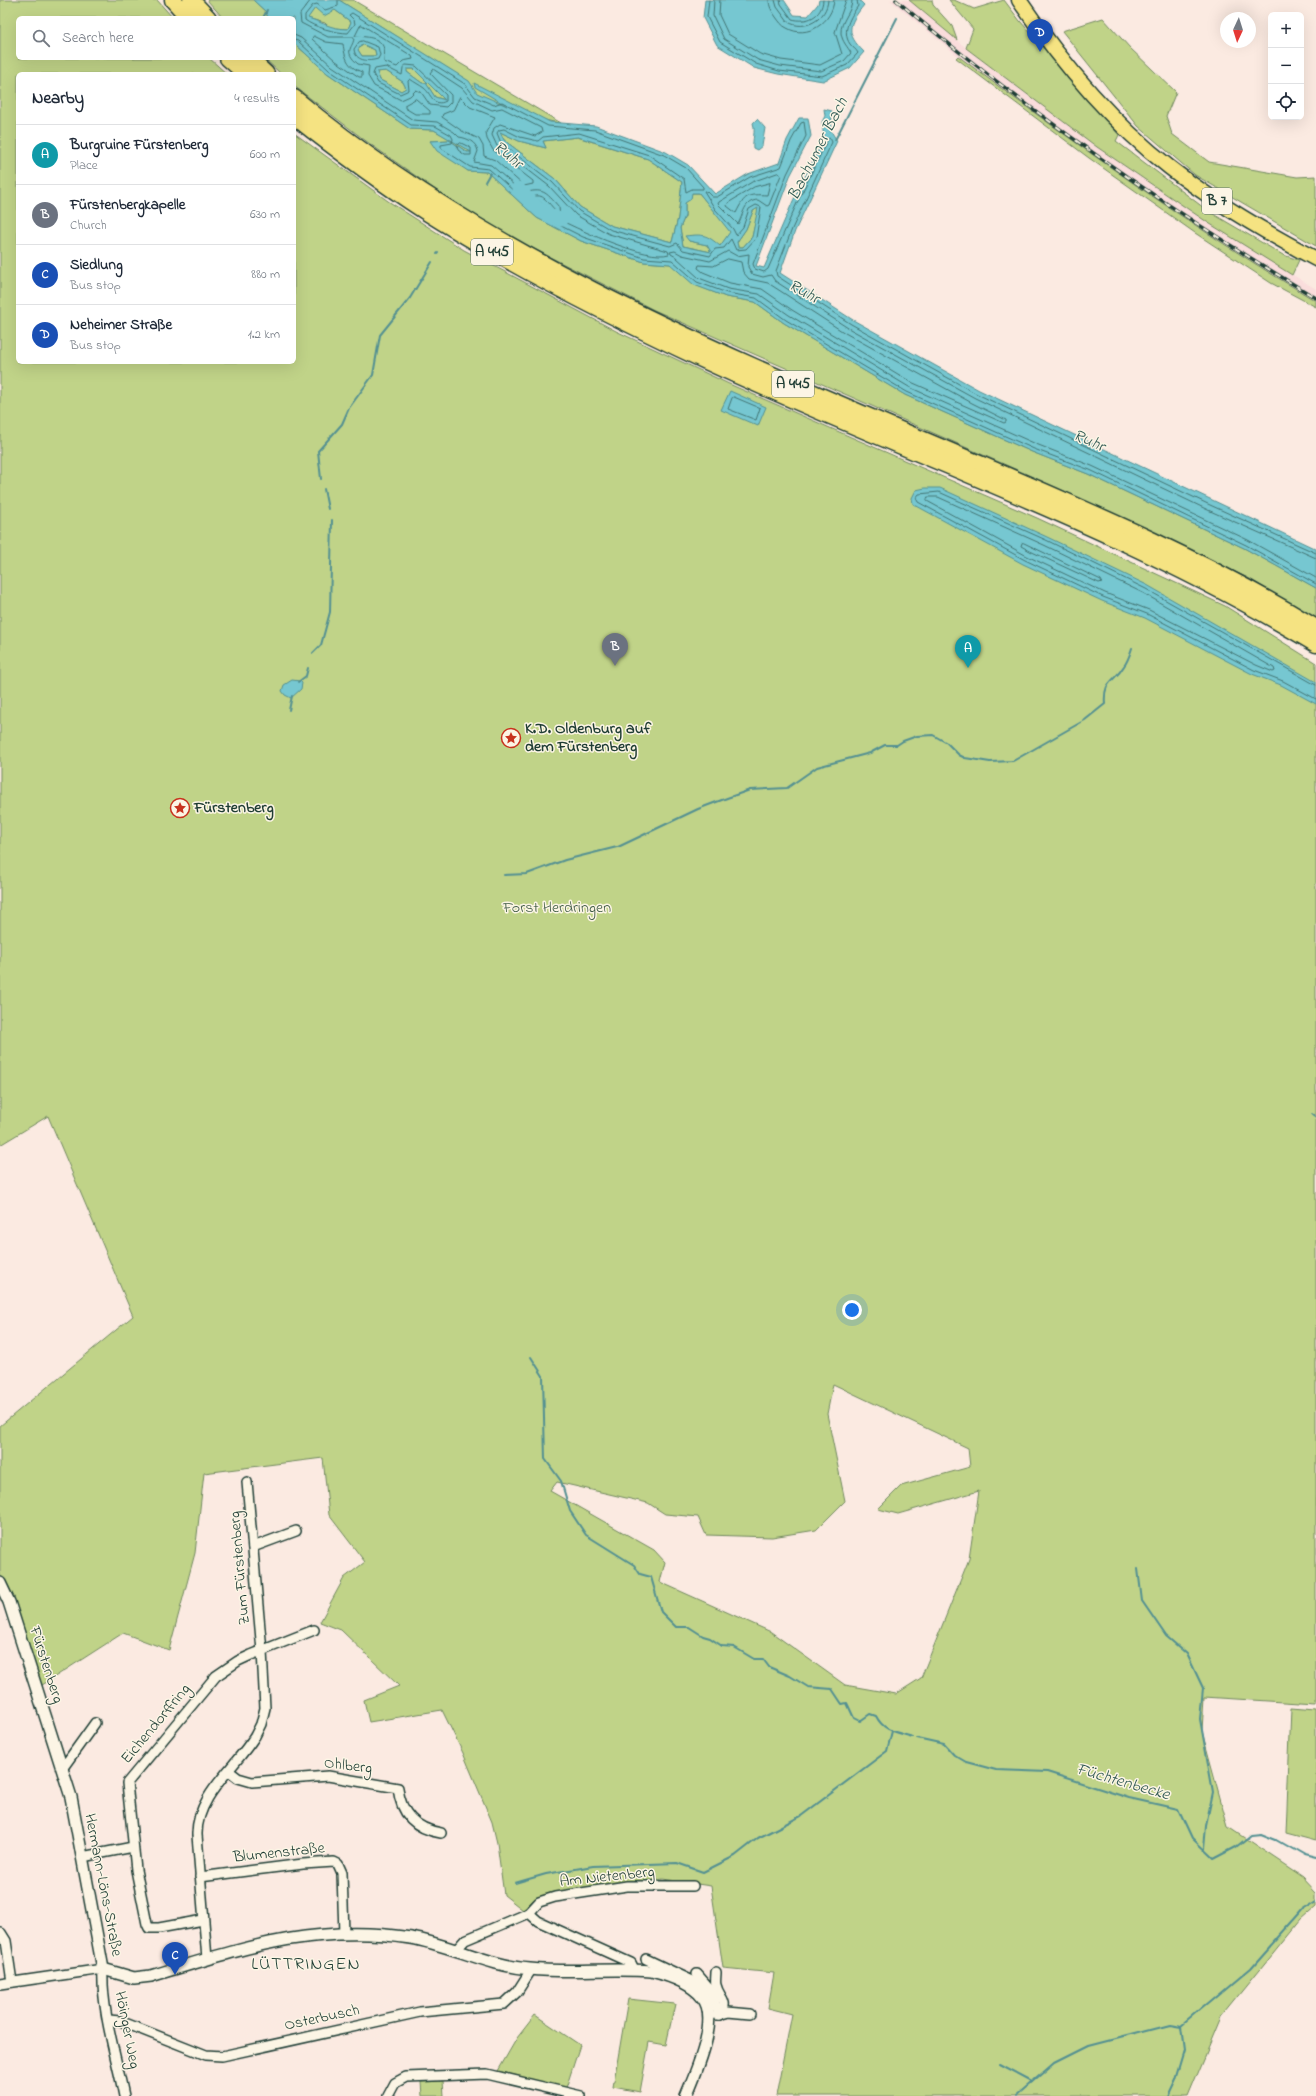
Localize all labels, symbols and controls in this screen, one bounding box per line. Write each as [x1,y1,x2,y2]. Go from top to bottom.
north arrow [1220,12,1256,48]
map controls [1268,12,1304,120]
button: + [1268,12,1304,48]
search box [16,16,296,60]
pin: D [1027,19,1053,52]
icon: search [30,27,52,49]
text: Search here [62,27,134,49]
button: − [1268,48,1304,84]
button: locate [1268,84,1304,120]
text: Nearby [32,86,84,111]
text: 4 results [234,89,280,108]
water label: Bachumer Bach [781,92,855,205]
text: Burgruine Fürstenberg [70,134,208,156]
water label: Ruhr [488,135,531,177]
text: A [41,145,49,164]
text: 600 m [250,145,280,164]
text: Place [70,156,98,175]
road number: B 7 [1202,188,1232,214]
text: Fürstenbergkapelle [70,194,185,216]
text: B [41,205,49,224]
text: 630 m [250,205,280,224]
text: Church [70,216,107,235]
road number: A 445 [471,239,513,265]
text: Siedlung [70,254,123,276]
text: C [41,265,49,284]
text: 880 m [251,265,280,284]
water label: Ruhr [784,273,827,312]
text: Bus stop [70,276,121,295]
text: Neheimer Straße [70,314,172,336]
text: D [40,325,50,344]
text: 1.2 km [248,325,280,344]
text: Bus stop [70,336,121,355]
road number: A 445 [772,371,814,397]
water label: Ruhr [1069,423,1111,460]
pin: B [602,633,628,666]
pin: A [955,635,981,668]
place label: K.D. Oldenburg auf dem Fürstenberg [525,717,652,760]
place icon: K.D. Oldenburg auf dem Fürstenberg [500,727,522,749]
place label: Fürstenberg [193,796,274,821]
place icon: Fürstenberg [169,797,191,819]
park label: Forst Herdringen [502,896,611,920]
your location [842,1300,862,1320]
street label: Zum Fürstenberg [223,1510,257,1626]
street label: Fürstenberg [22,1622,70,1707]
street label: Eichendorffring [115,1679,197,1769]
street label: Ohlberg [322,1751,374,1781]
water label: Füchtenbecke [1073,1757,1174,1808]
street label: Hermann-Löns-Straße [77,1811,129,1959]
street label: Blumenstraße [231,1836,327,1870]
street label: Am Nietenberg [558,1860,656,1894]
pin: C [162,1942,188,1975]
district label: LÜTTRINGEN [251,1952,361,1978]
street label: Höinger Weg [108,1989,146,2071]
street label: Osterbusch [282,1998,362,2038]

